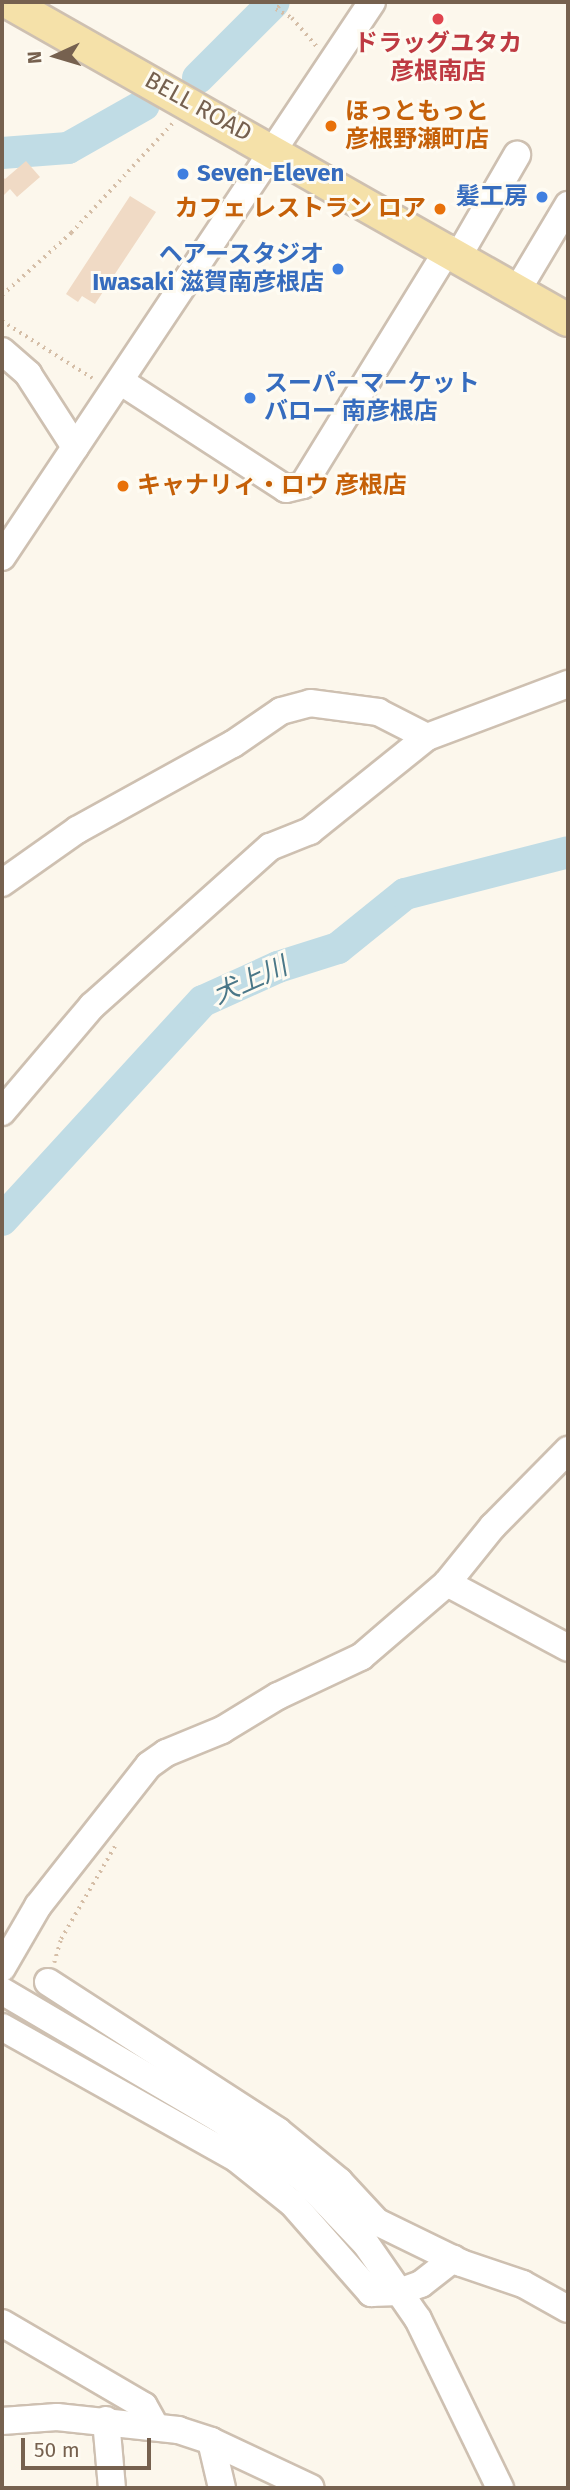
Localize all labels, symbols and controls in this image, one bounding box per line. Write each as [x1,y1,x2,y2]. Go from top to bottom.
marker: ドラッグユタカ 彦根南店 [430,11,446,27]
north arrow [21,21,91,91]
place label: ドラッグユタカ 彦根南店 [354,30,522,86]
text: N [23,50,46,65]
street label: BELL ROAD [140,66,256,148]
place label: ほっともっと 彦根野瀬町店 [345,98,489,154]
marker: ほっともっと 彦根野瀬町店 [323,118,339,134]
place label: Seven-Eleven [197,160,344,188]
marker: Seven-Eleven [175,166,191,182]
place label: 髪工房 [456,183,528,211]
marker: 髪工房 [534,189,550,205]
place label: カフェ レストラン ロア [175,195,426,223]
marker: カフェ レストラン ロア [432,201,448,217]
place label: ヘアースタジオ Iwasaki 滋賀南彦根店 [92,241,324,297]
marker: ヘアースタジオ Iwasaki 滋賀南彦根店 [330,261,346,277]
place label: スーパーマーケット バロー 南彦根店 [264,370,480,426]
marker: スーパーマーケット バロー 南彦根店 [242,390,258,406]
place label: キャナリィ・ロウ 彦根店 [137,472,407,500]
marker: キャナリィ・ロウ 彦根店 [115,478,131,494]
water label: 犬上川 [208,951,292,1011]
scale bar [24,2424,154,2468]
text: 50 m [34,2437,80,2463]

